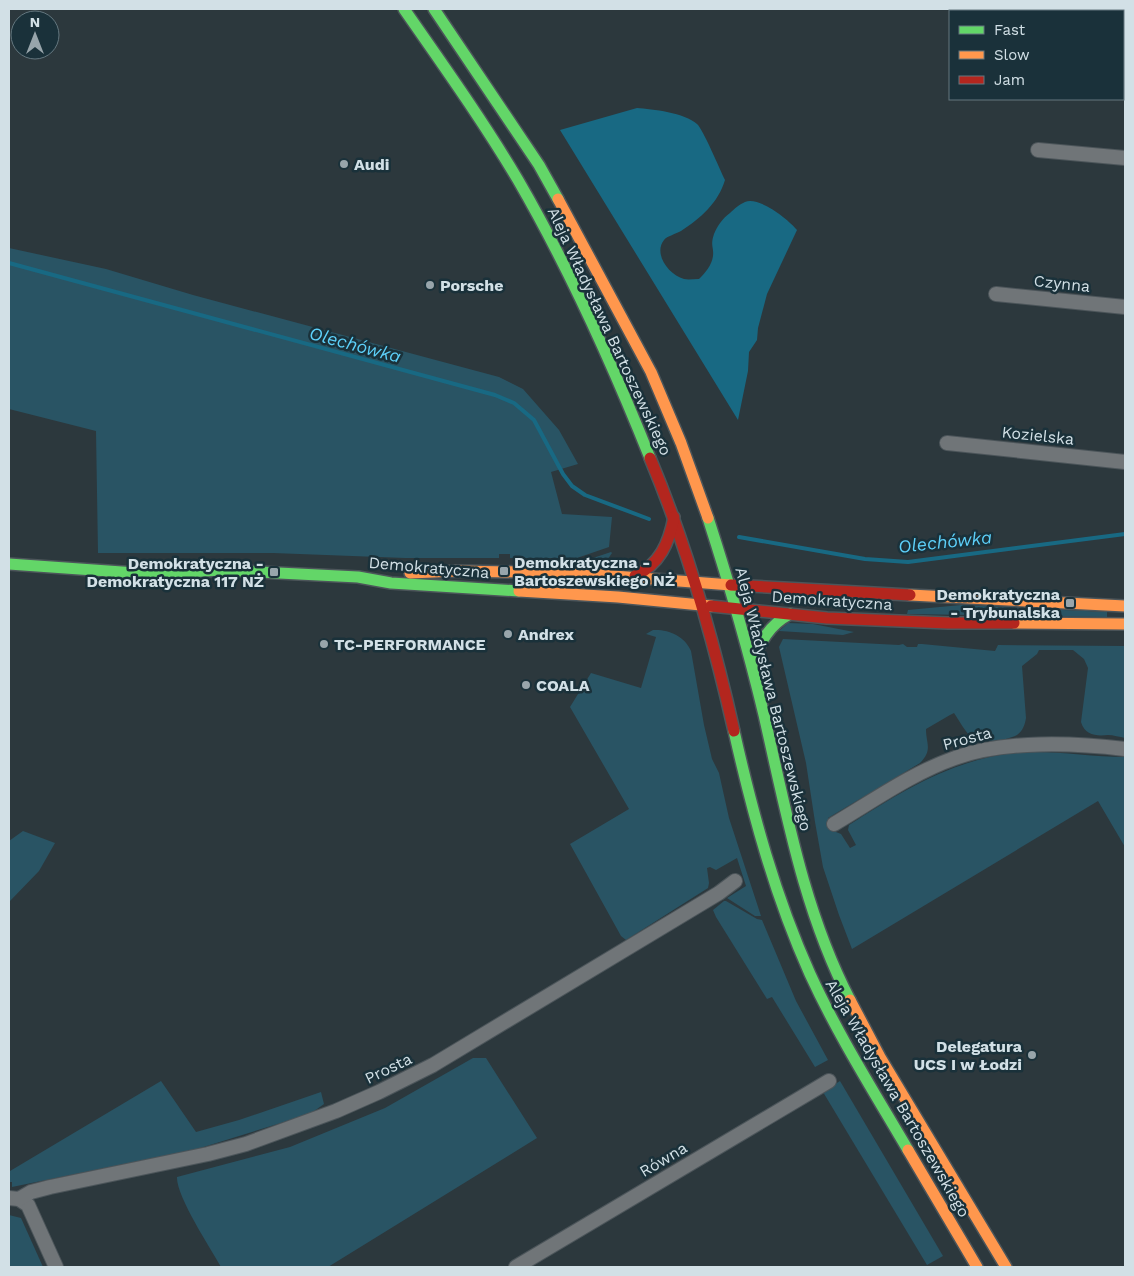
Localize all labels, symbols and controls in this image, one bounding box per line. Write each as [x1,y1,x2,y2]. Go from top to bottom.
north arrow [10,10,60,60]
legend [949,10,1124,100]
text: N [30,14,40,30]
text: Fast [994,21,1026,39]
text: Slow [994,46,1030,64]
text: Jam [994,71,1025,89]
place label: Audi [354,155,389,174]
marker: Audi [338,158,350,170]
street label: Aleja Władysława Bartoszewskiego [544,204,676,458]
street label: Czynna [1033,271,1091,296]
place label: Porsche [440,276,504,295]
marker: Porsche [424,279,436,291]
water label: Olechówka [307,322,403,367]
street label: Kozielska [1001,422,1075,449]
water label: Olechówka [897,526,993,557]
street label: Demokratyczna [368,553,490,582]
place label: Demokratyczna - Bartoszewskiego NŻ [514,553,675,590]
place label: Demokratyczna - Demokratyczna 117 NŻ [87,554,264,591]
marker: Demokratyczna - Bartoszewskiego NŻ [498,565,510,577]
street label: Aleja Władysława Bartoszewskiego [731,565,816,833]
marker: Demokratyczna - Demokratyczna 117 NŻ [268,566,280,578]
place label: Demokratyczna - Trybunalska [937,585,1061,622]
street label: Demokratyczna [771,587,893,614]
marker: Demokratyczna - Trybunalska [1064,597,1076,609]
place label: Andrex [518,625,574,644]
marker: Andrex [502,628,514,640]
place label: TC-PERFORMANCE [334,635,486,654]
marker: TC-PERFORMANCE [318,638,330,650]
place label: COALA [536,676,590,695]
marker: COALA [520,679,532,691]
street label: Prosta [941,723,994,754]
street label: Aleja Władysława Bartoszewskiego [821,976,974,1221]
place label: Delegatura UCS I w Łodzi [914,1037,1023,1074]
street label: Prosta [362,1049,415,1088]
marker: Delegatura UCS I w Łodzi [1026,1049,1038,1061]
street label: Równa [636,1138,690,1181]

